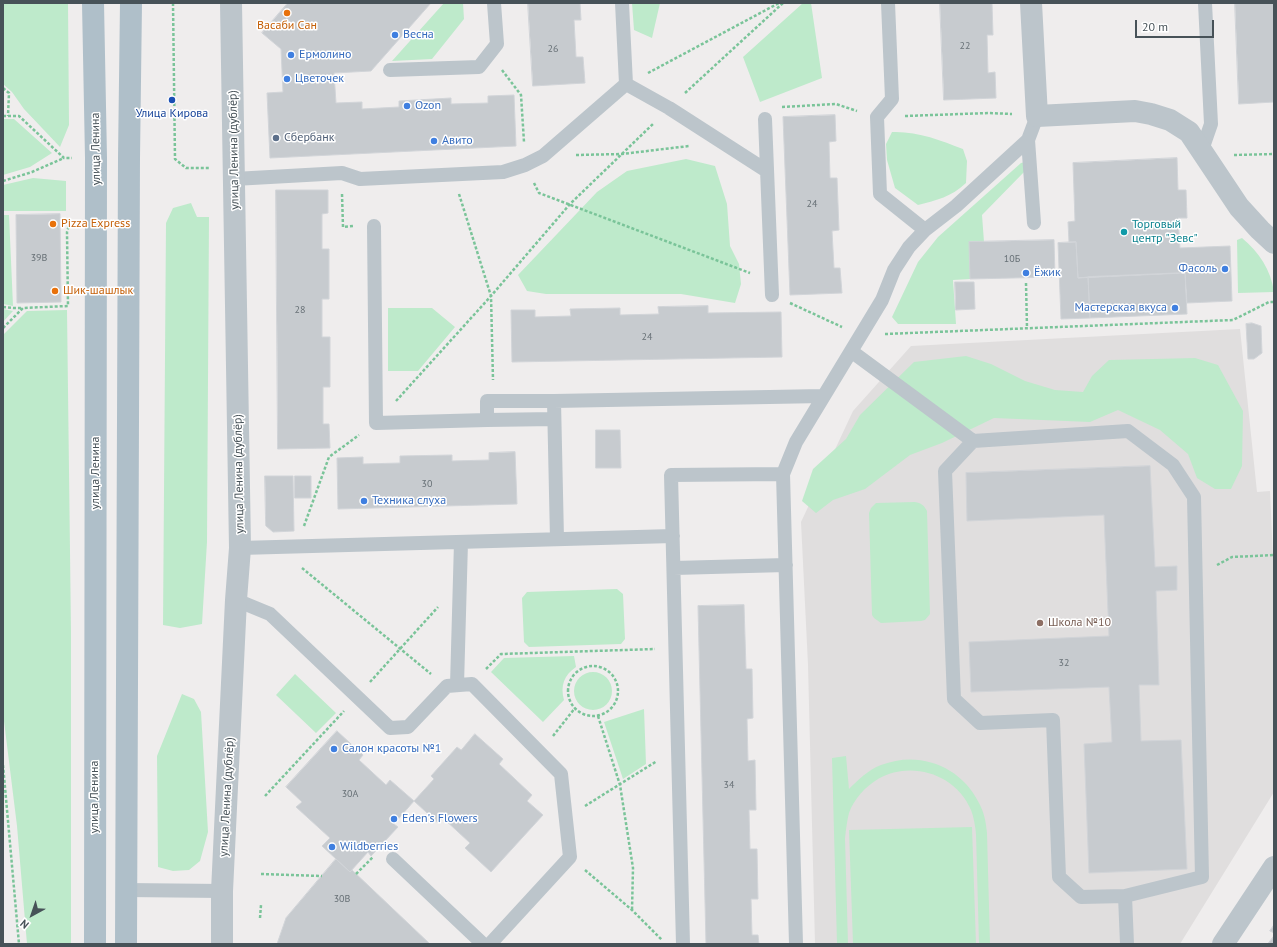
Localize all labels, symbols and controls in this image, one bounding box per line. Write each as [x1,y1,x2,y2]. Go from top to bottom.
marker: Васаби Сан [282,8,292,18]
scale bar [1137,12,1216,38]
place label: Васаби Сан [257,19,317,33]
text: 20 m [1142,19,1168,34]
place label: Весна [403,28,434,42]
marker: Весна [390,30,400,40]
house number: 22 [960,40,970,52]
house number: 26 [548,43,558,55]
place label: Ермолино [299,48,352,62]
marker: Ермолино [286,50,296,60]
place label: Цветочек [295,72,344,86]
marker: Цветочек [282,74,292,84]
street label: улица Ленина (дублёр) [226,90,242,210]
marker: Улица Кирова [167,95,177,105]
place label: Ozon [415,99,441,113]
marker: Ozon [402,101,412,111]
place label: Улица Кирова [136,107,208,121]
street label: улица Ленина [88,112,104,186]
place label: Сбербанк [284,131,334,145]
marker: Сбербанк [271,133,281,143]
place label: Авито [442,134,473,148]
marker: Авито [429,136,439,146]
house number: 24 [807,198,817,210]
place label: Pizza Express [61,217,130,231]
place label: Торговый центр "Зевс" [1132,218,1198,246]
marker: Pizza Express [48,219,58,229]
marker: Торговый центр "Зевс" [1119,227,1129,237]
house number: 39В [31,252,47,264]
house number: 10Б [1004,253,1020,265]
place label: Фасоль [1179,262,1217,276]
marker: Фасоль [1220,264,1230,274]
place label: Ёжик [1034,266,1061,280]
marker: Ёжик [1021,268,1031,278]
place label: Шик-шашлык [63,284,133,298]
marker: Шик-шашлык [50,286,60,296]
place label: Мастерская вкуса [1075,301,1167,315]
marker: Мастерская вкуса [1170,303,1180,313]
house number: 28 [295,304,305,316]
house number: 24 [642,331,652,343]
street label: улица Ленина (дублёр) [231,414,247,534]
street label: улица Ленина [89,437,103,509]
house number: 30 [422,478,432,490]
place label: Техника слуха [372,494,446,508]
marker: Техника слуха [359,496,369,506]
place label: Школа №10 [1048,616,1111,630]
marker: Школа №10 [1035,618,1045,628]
house number: 32 [1059,657,1069,669]
street label: улица Ленина (дублёр) [217,737,237,857]
place label: Салон красоты №1 [342,742,441,756]
marker: Салон красоты №1 [329,744,339,754]
street label: улица Ленина [88,761,102,833]
house number: 34 [724,779,734,791]
house number: 30А [342,788,358,800]
place label: Eden's Flowers [402,812,478,826]
marker: Eden's Flowers [389,814,399,824]
place label: Wildberries [340,840,398,854]
marker: Wildberries [327,842,337,852]
house number: 30В [334,893,350,905]
north arrow [12,895,52,935]
text: N [17,917,32,932]

